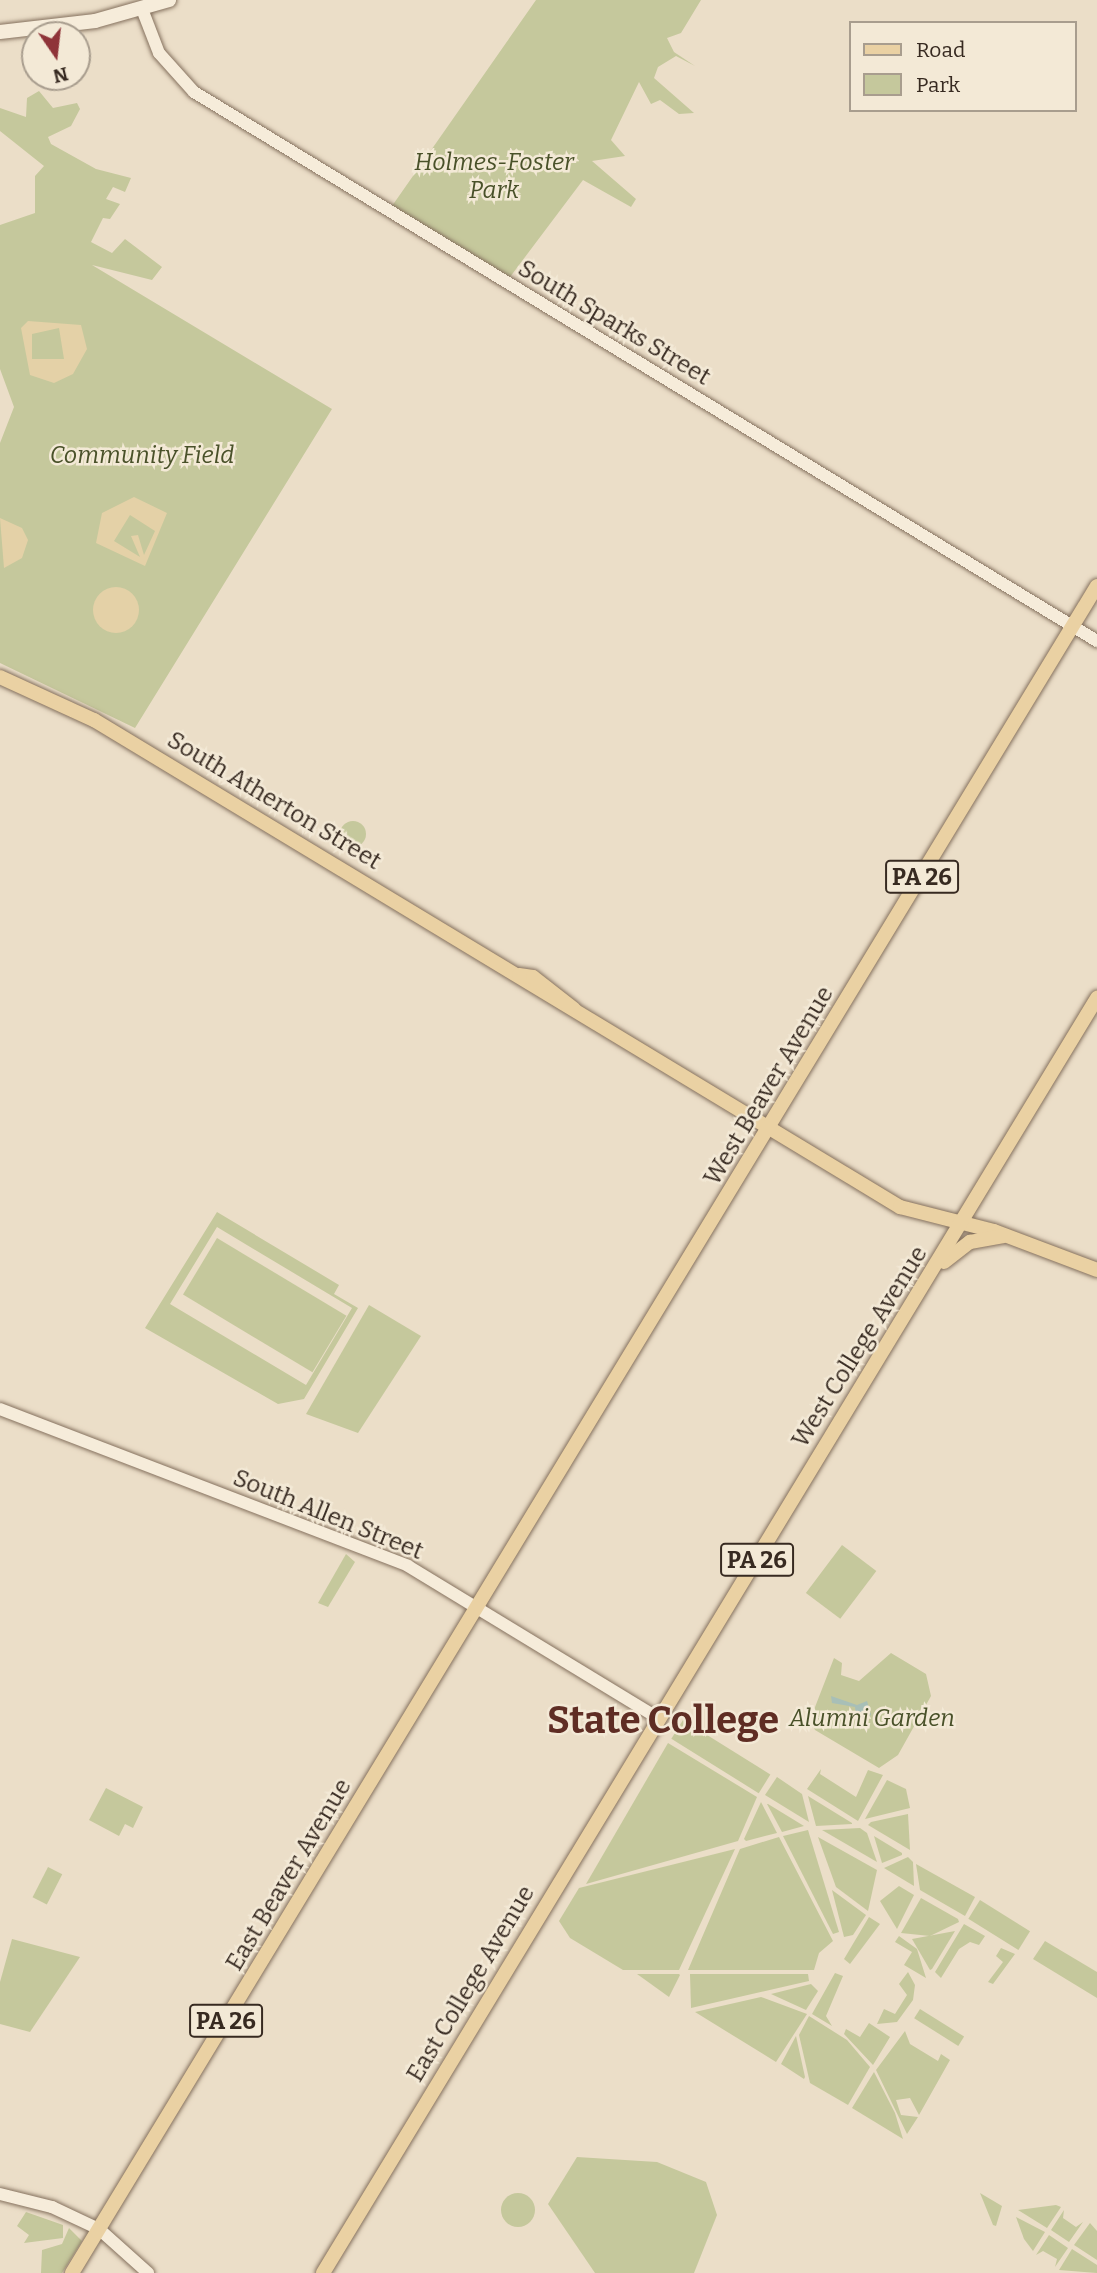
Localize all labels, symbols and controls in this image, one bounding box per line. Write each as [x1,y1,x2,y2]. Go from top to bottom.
north arrow [21,21,91,91]
legend [848,21,1076,112]
text: Road [916,37,965,63]
text: N [51,62,71,88]
text: Park [916,72,960,98]
park label: Holmes-Foster Park [414,149,574,205]
street label: South Sparks Street [513,254,715,392]
park label: Community Field [50,442,234,470]
street label: South Atherton Street [162,726,386,876]
road number: PA 26 [884,858,960,897]
street label: West Beaver Avenue [698,981,840,1191]
street label: West College Avenue [786,1241,934,1453]
street label: South Allen Street [229,1464,427,1566]
road number: PA 26 [718,1540,796,1580]
district label: State College [547,1698,779,1744]
park label: Alumni Garden [789,1705,955,1733]
street label: East Beaver Avenue [220,1774,358,1976]
street label: East College Avenue [401,1881,541,2087]
road number: PA 26 [188,2002,264,2040]

